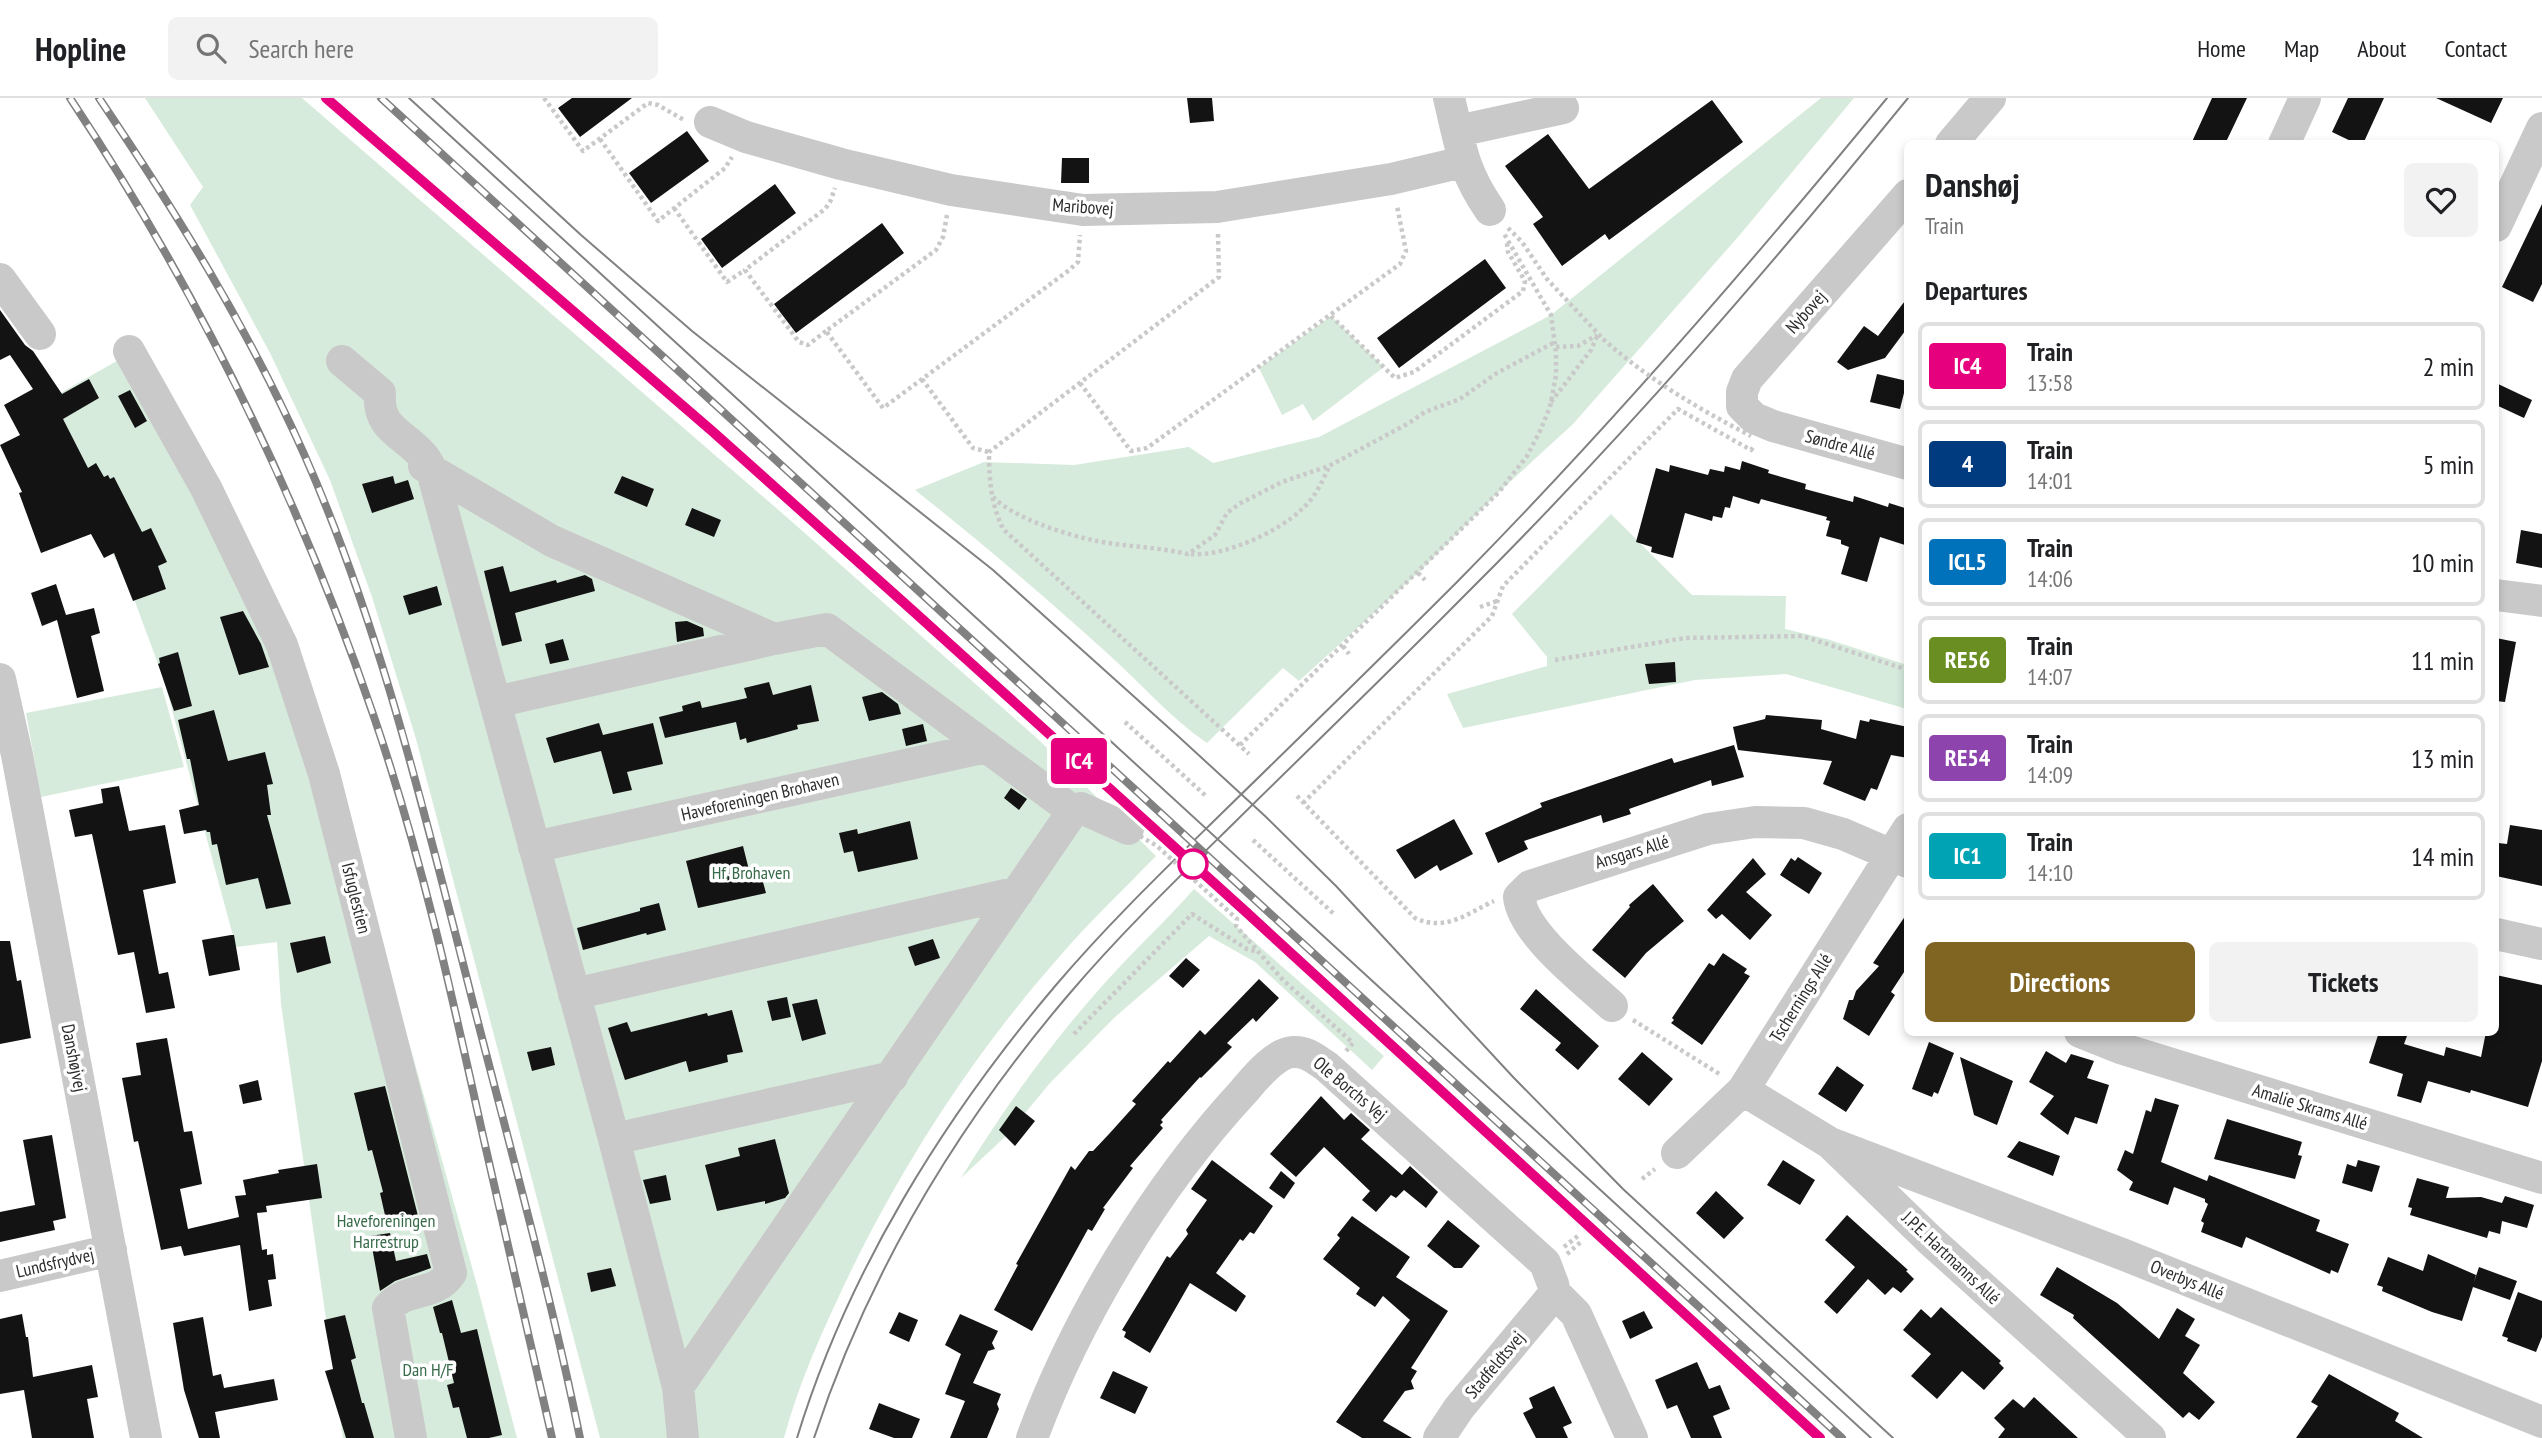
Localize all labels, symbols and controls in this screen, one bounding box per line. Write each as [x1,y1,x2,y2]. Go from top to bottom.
search box [168,17,658,80]
text: Hopline [35,27,126,70]
icon: search [192,29,230,67]
text: Search here [248,32,354,65]
text: Home [2197,33,2246,64]
text: Map [2284,33,2319,64]
text: About [2357,33,2406,64]
text: Contact [2444,33,2507,64]
text: Danshøj [1925,163,2020,206]
button: heart [2404,163,2478,237]
street label: Maribovej [1052,193,1114,220]
text: Train [1925,211,1964,240]
text: Departures [1925,274,2028,307]
street label: Nybovej [1780,285,1831,338]
text: Train [2027,335,2073,368]
text: IC4 [1953,350,1982,381]
text: 2 min [2423,350,2474,383]
text: 13:58 [2027,368,2073,397]
street label: Søndre Allé [1803,424,1878,465]
text: Train [2027,433,2073,466]
text: 4 [1962,448,1973,479]
text: 5 min [2423,448,2474,481]
text: 14:01 [2027,466,2073,495]
text: Train [2027,531,2073,564]
text: ICL5 [1948,546,1987,577]
text: 10 min [2411,546,2474,579]
text: 14:06 [2027,564,2073,593]
text: Train [2027,629,2073,662]
text: RE56 [1945,644,1990,675]
text: 11 min [2411,644,2474,677]
text: 14:07 [2027,662,2073,691]
text: Train [2027,727,2073,760]
line badge: IC4 [1039,738,1119,784]
text: RE54 [1945,742,1990,773]
text: 13 min [2411,742,2474,775]
text: IC4 [1065,745,1093,776]
text: 14:09 [2027,760,2073,789]
street label: Haveforeningen Brohaven [679,767,841,826]
text: Train [2027,825,2073,858]
street label: Ansgars Allé [1592,829,1672,874]
text: IC1 [1953,840,1982,871]
text: 14 min [2411,840,2474,873]
unlabelled marker [1178,849,1208,879]
text: 14:10 [2027,858,2073,887]
street label: Isfuglestien [337,860,376,936]
park label: Hf. Brohaven [712,861,790,884]
button: Directions [1925,942,2195,1022]
button: Tickets [2209,942,2478,1022]
street label: Tschernings Allé [1764,949,1837,1046]
street label: Danshøjvej [57,1022,92,1094]
street label: Ole Borchs Vej [1309,1051,1392,1126]
street label: Amalie Skrams Allé [2250,1078,2370,1135]
street label: J.P.E. Hartmanns Allé [1897,1206,2005,1309]
park label: Haveforeningen Harrestrup [337,1209,435,1253]
street label: Lundsfrydvej [14,1242,96,1283]
street label: Overbys Allé [2147,1254,2227,1305]
street label: Stadfeldtsvej [1460,1326,1529,1403]
park label: Dan H/F [403,1358,453,1381]

